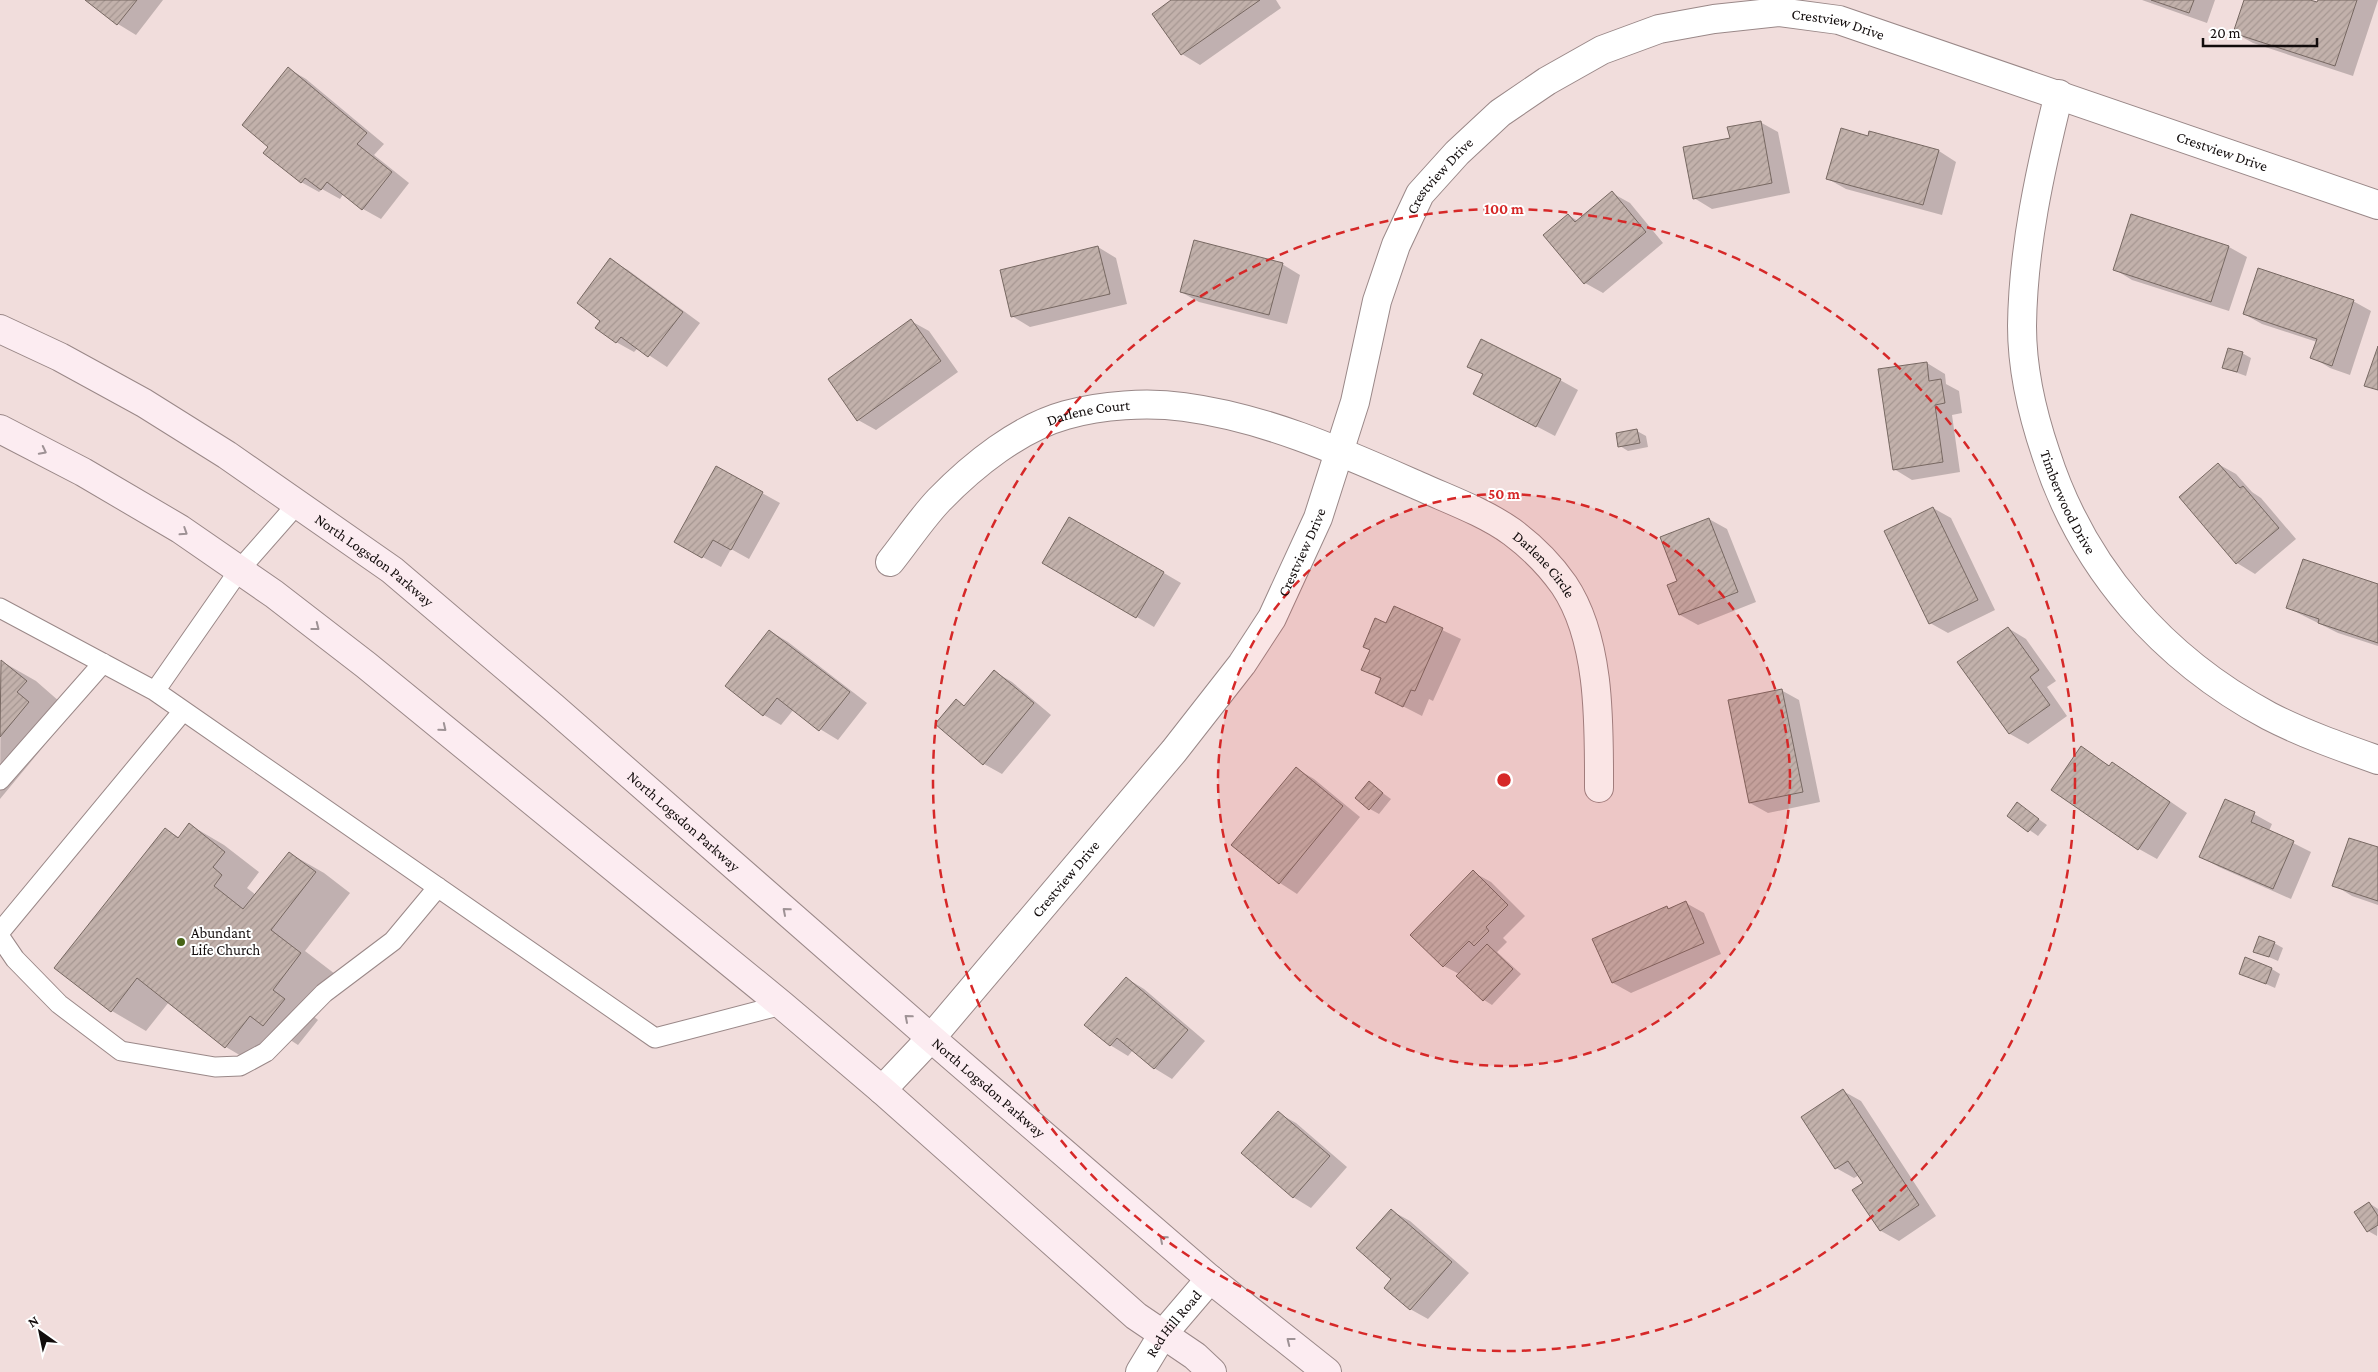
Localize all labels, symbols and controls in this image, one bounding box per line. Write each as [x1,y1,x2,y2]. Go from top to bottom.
street label: Crestview Drive [1791,6,1887,43]
scale bar [2203,15,2317,47]
text: 20 m [2210,25,2241,41]
street label: Crestview Drive [2174,128,2270,175]
street label: Crestview Drive [1404,134,1477,217]
text: 100 m [1484,201,1524,217]
street label: Darlene Court [1044,397,1131,429]
one-way arrow [38,445,47,455]
street label: Timberwood Drive [2037,448,2099,557]
text: 50 m [1488,486,1520,502]
street label: Crestview Drive [1275,506,1329,599]
street label: North Logsdon Parkway [312,511,437,611]
one-way arrow [179,526,188,535]
street label: Darlene Circle [1510,528,1578,601]
one-way arrow [310,621,319,629]
one-way arrow [437,723,446,731]
street label: North Logsdon Parkway [624,768,743,876]
centre of rings [1495,771,1513,789]
street label: Crestview Drive [1029,837,1103,920]
one-way arrow [782,908,791,917]
place label: Abundant Life Church [191,925,260,958]
marker: Abundant Life Church [175,936,187,948]
one-way arrow [904,1015,913,1024]
street label: North Logsdon Parkway [929,1035,1048,1142]
one-way arrow [1160,1235,1169,1244]
street label: Red Hill Road [1143,1287,1205,1360]
north arrow [15,1307,65,1357]
text: N [25,1312,42,1330]
one-way arrow [1287,1338,1296,1346]

